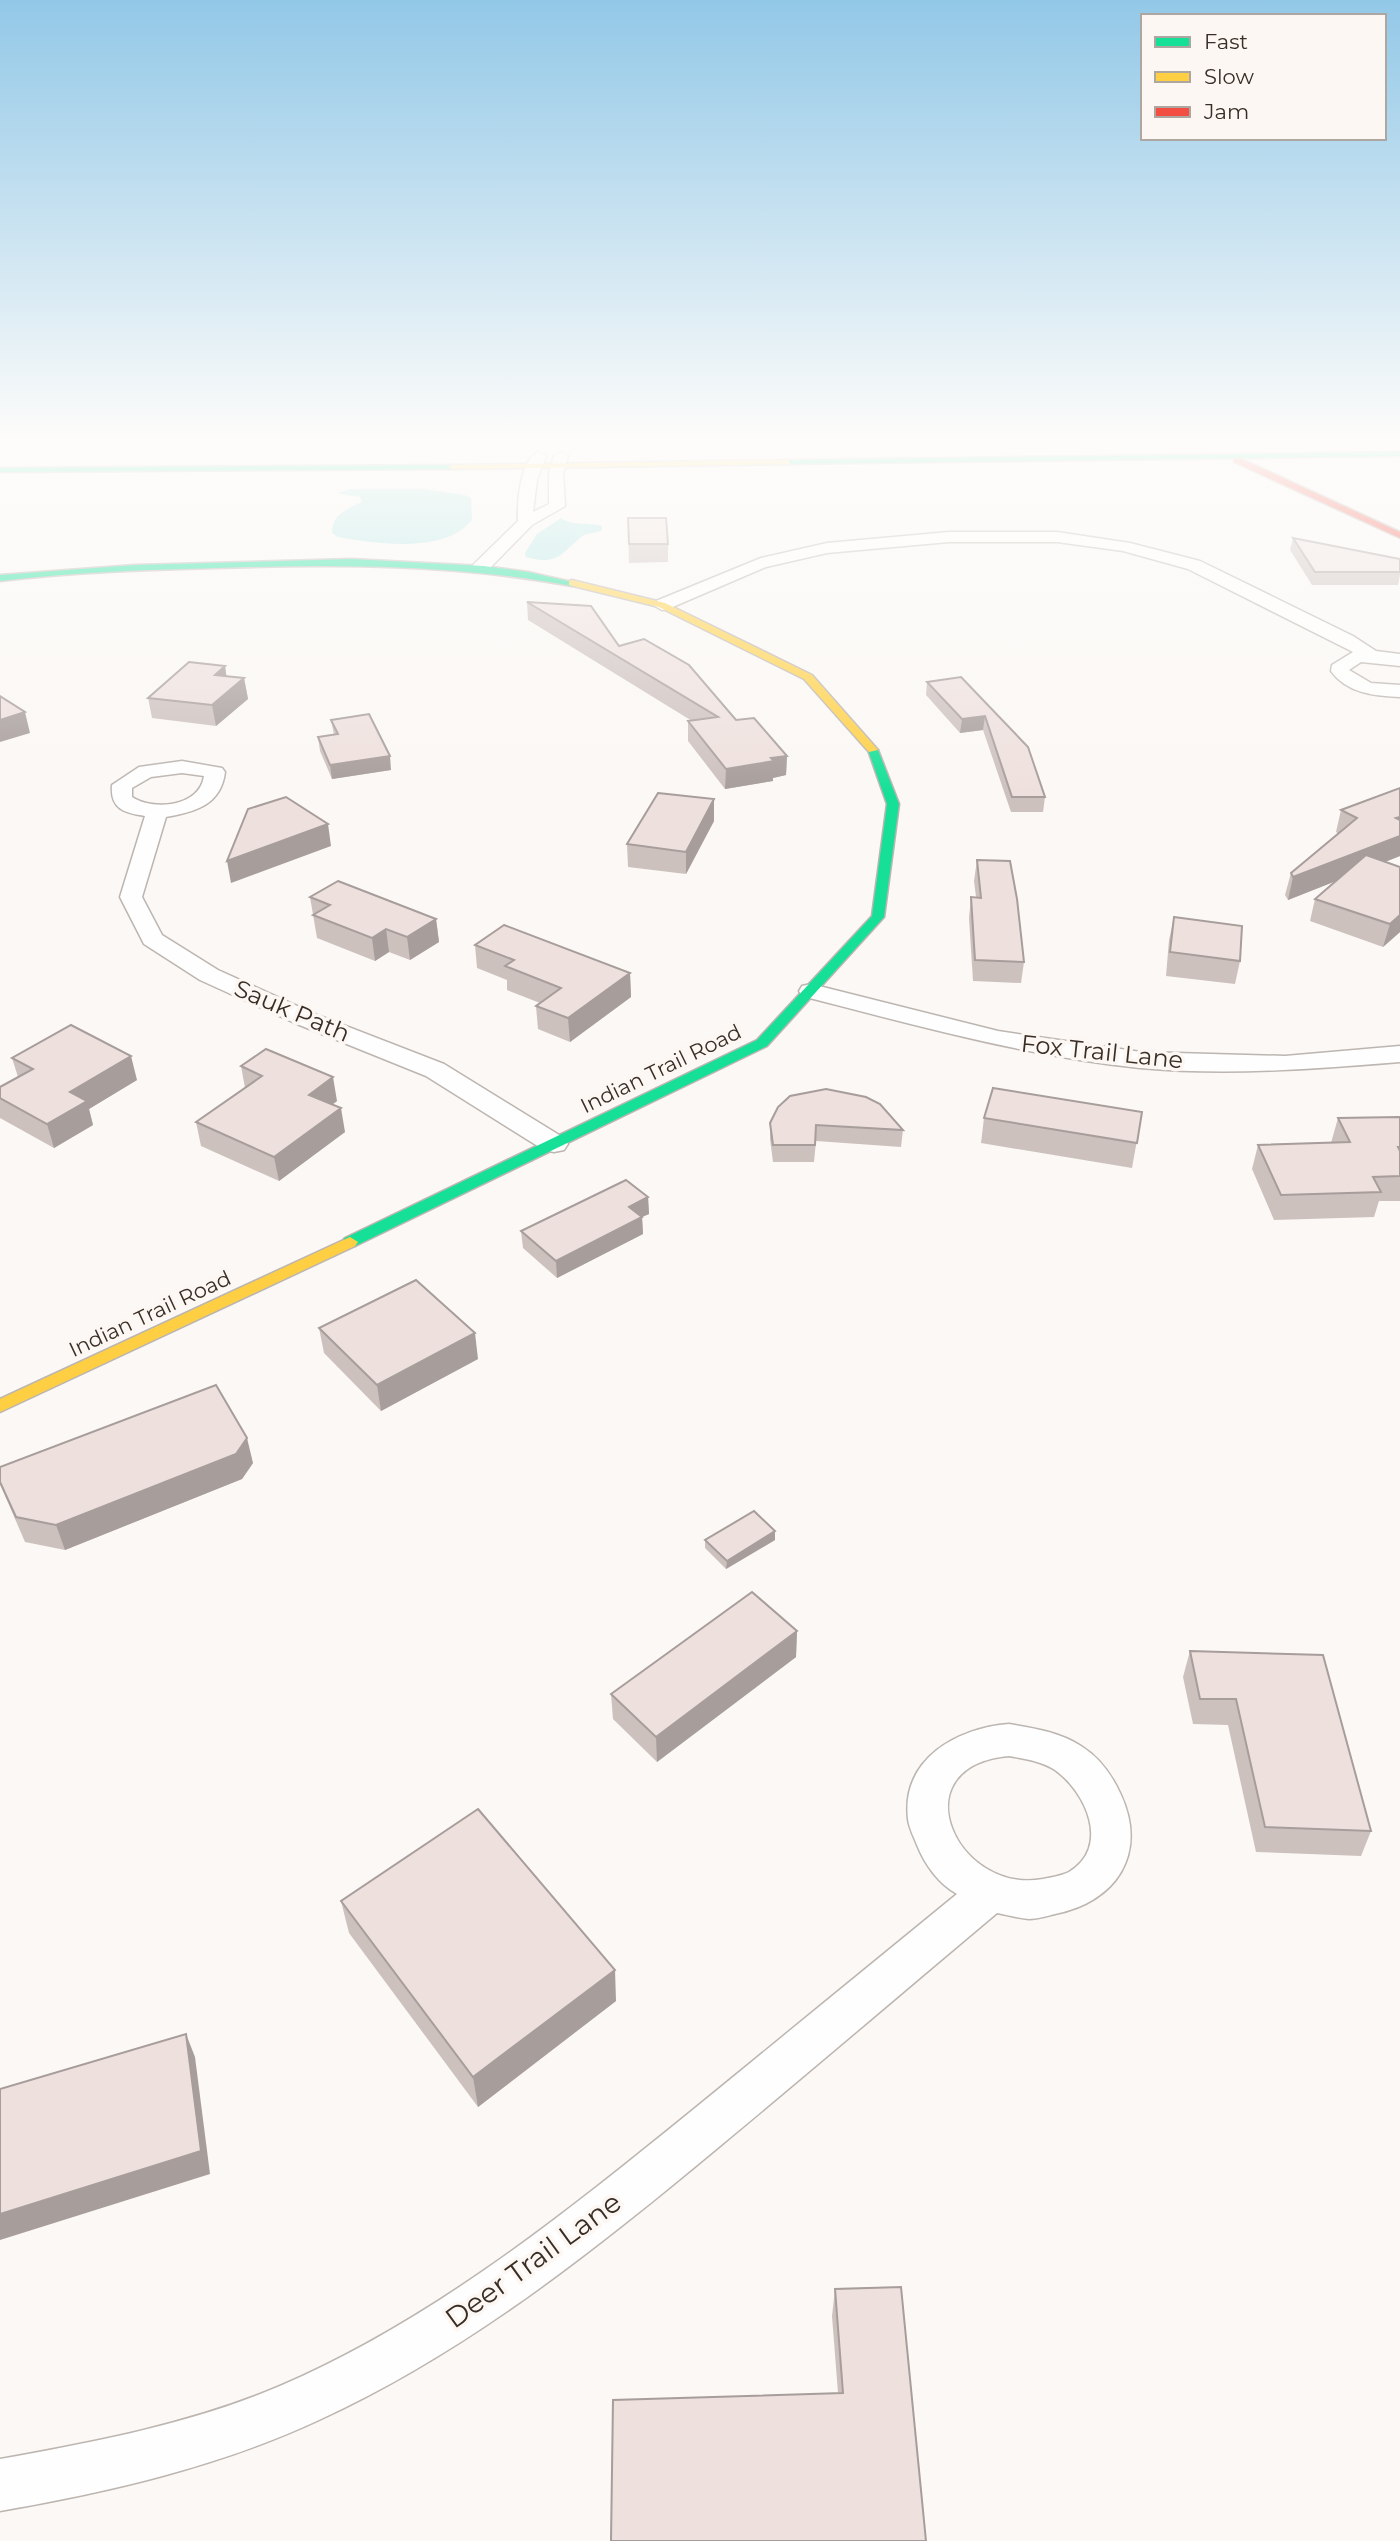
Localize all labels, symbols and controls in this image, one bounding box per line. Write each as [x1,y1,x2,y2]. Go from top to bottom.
legend [1141,14,1386,140]
text: Fast [1204,29,1248,54]
text: Slow [1204,64,1254,89]
text: Jam [1203,99,1249,124]
street label: Sauk Path [230,973,354,1048]
street label: Indian Trail Road [576,1019,745,1118]
street label: Fox Trail Lane [1019,1029,1185,1074]
street label: Indian Trail Road [65,1265,235,1362]
street label: Deer Trail Lane [438,2185,628,2335]

